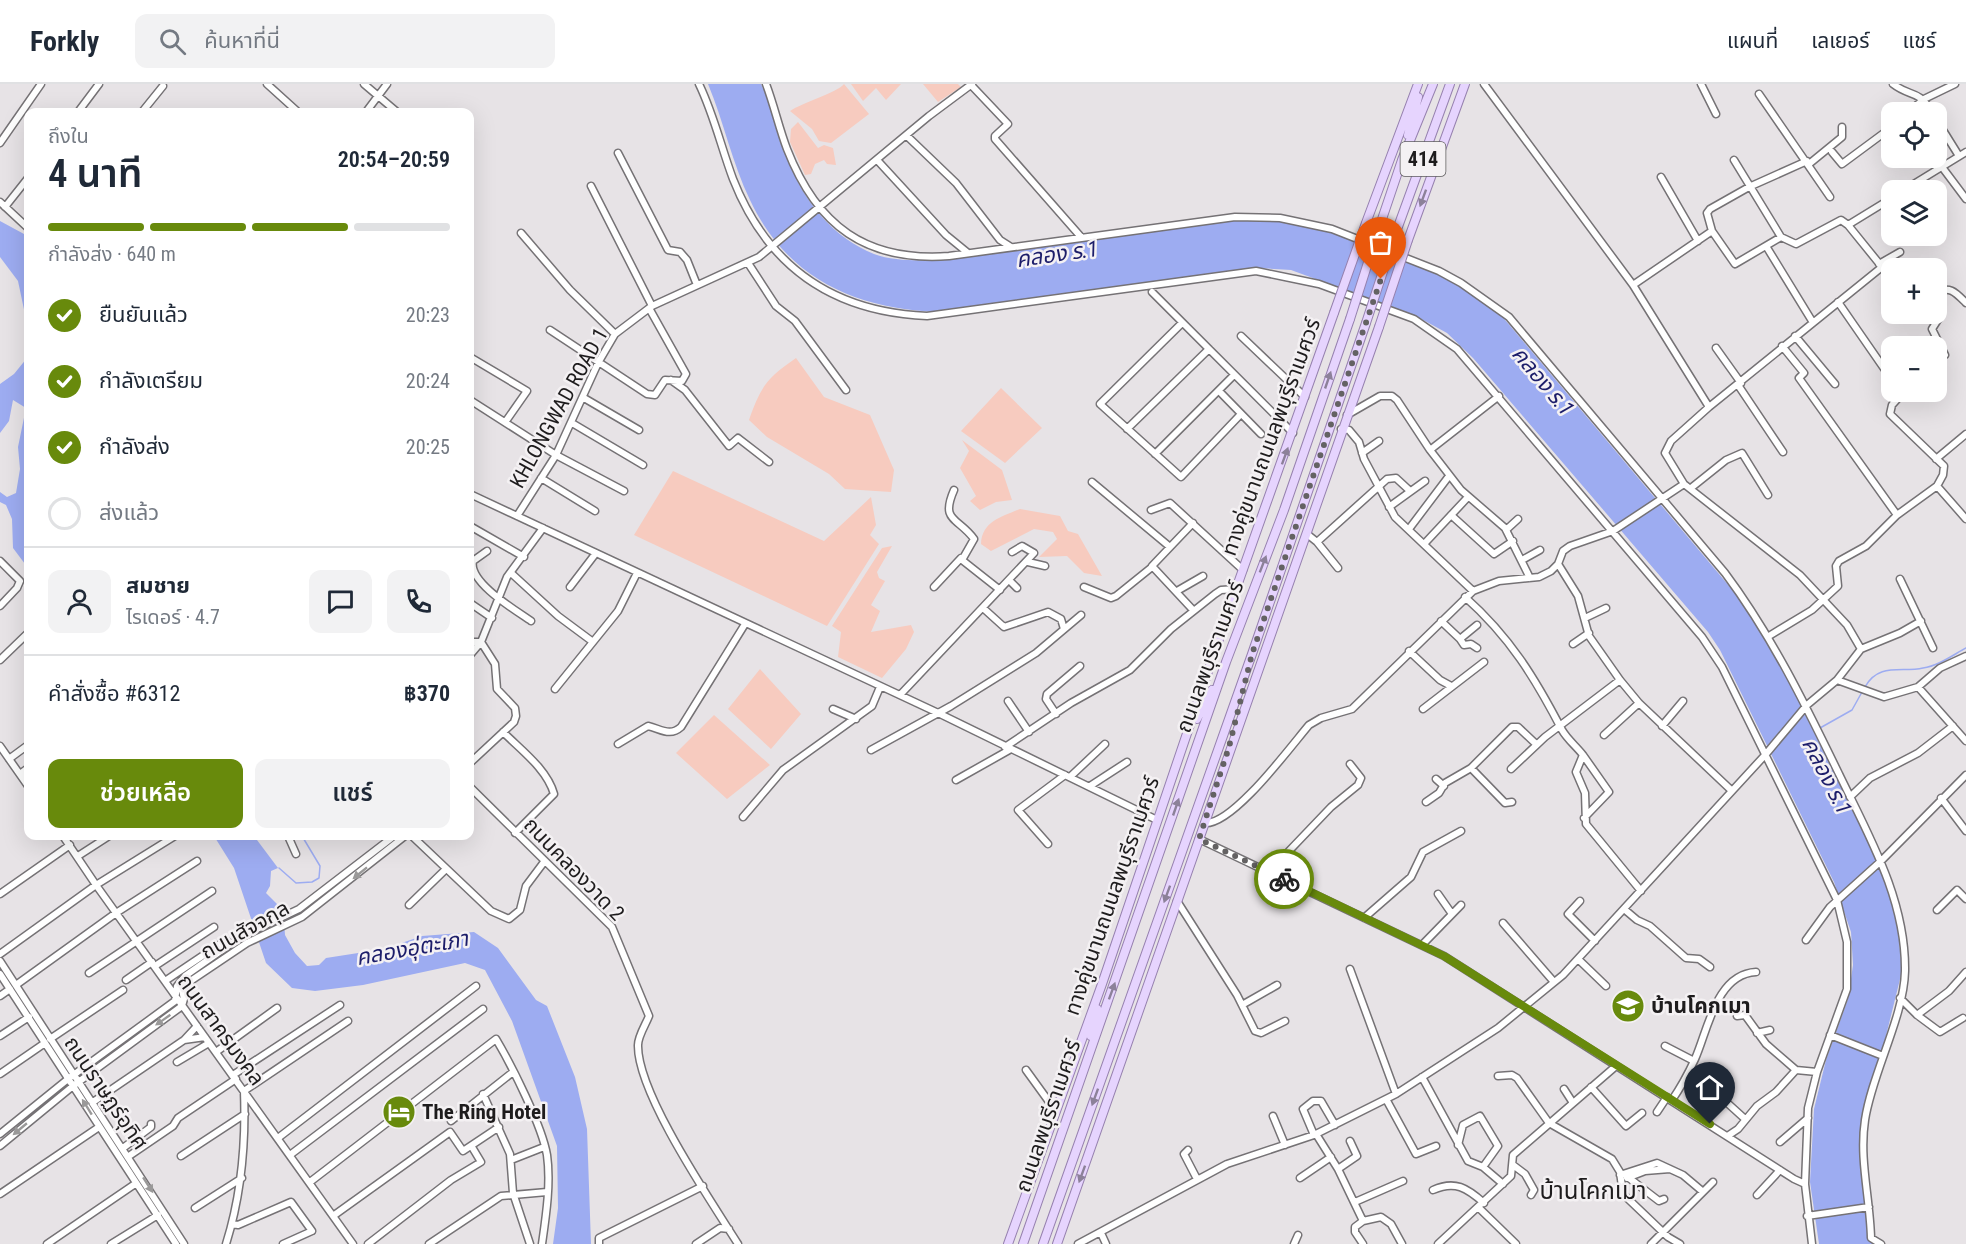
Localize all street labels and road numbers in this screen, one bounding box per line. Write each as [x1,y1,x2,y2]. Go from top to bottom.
road number: 414 [1400,142,1446,176]
street label: ทางคู่ขนานถนนลพบุรีราเมศวร์ [1217,314,1326,559]
street label: KHLONGWAD ROAD 1 [505,324,613,492]
street label: ถนนลพบุรีราเมศวร์ [1171,577,1250,736]
street label: ทางคู่ขนานถนนลพบุรีราเมศวร์ [1060,773,1165,1019]
street label: ถนนคลองวาด 2 [519,813,629,925]
street label: ถนนสัจจกุล [197,896,294,965]
street label: ถนนสาครมงคล [173,970,269,1090]
street label: ถนนราษฏร์อุทิศ [58,1032,153,1155]
street label: ถนนลพบุรีราเมศวร์ [1011,1036,1087,1196]

